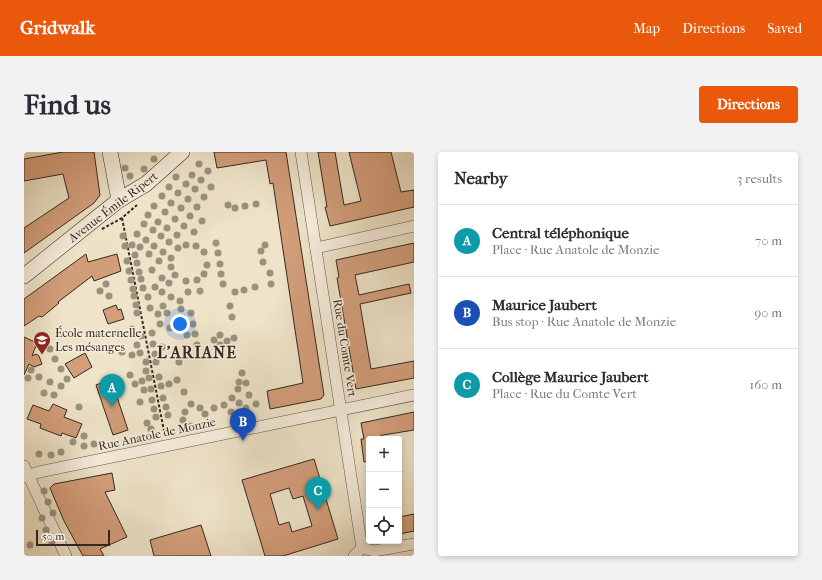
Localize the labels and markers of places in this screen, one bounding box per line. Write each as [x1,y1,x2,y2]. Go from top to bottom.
place label: École maternelle Les mésanges [55,325,142,354]
school or university icon: École maternelle Les mésanges [32,330,52,355]
pin: A [99,374,125,407]
pin: B [230,408,256,441]
pin: C [305,477,331,510]

